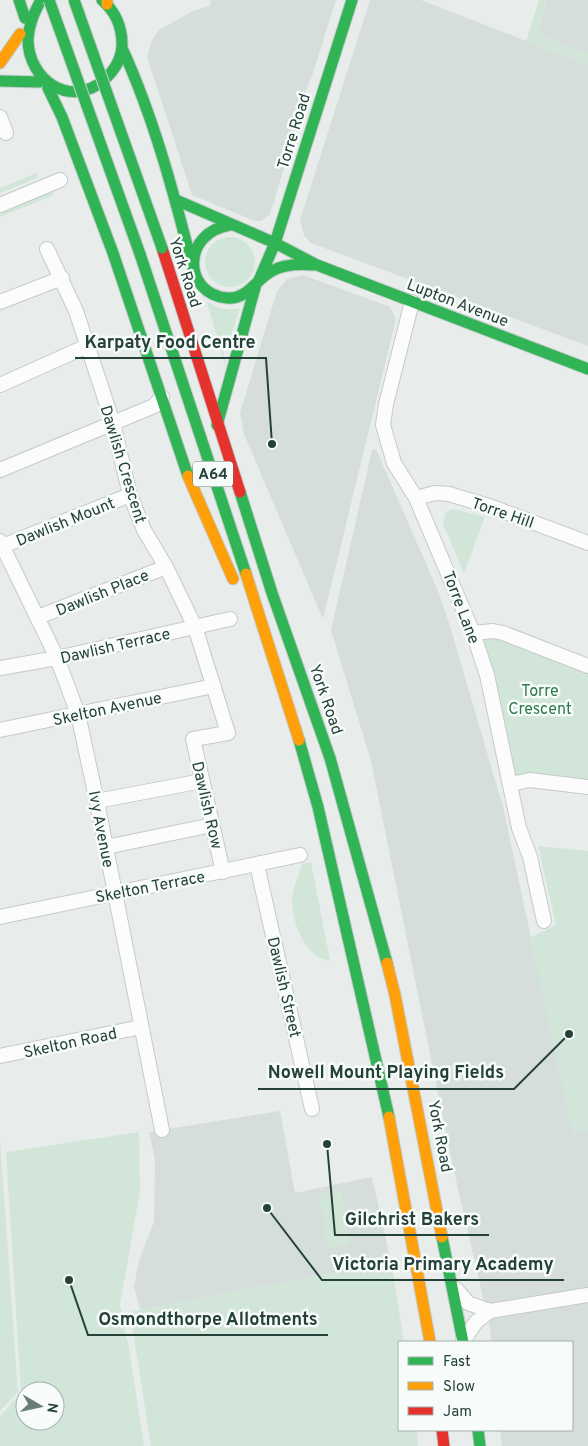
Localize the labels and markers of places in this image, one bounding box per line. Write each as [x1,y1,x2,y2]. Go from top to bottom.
callout: Karpaty Food Centre [75,325,266,358]
callout: Nowell Mount Playing Fields [258,1056,514,1089]
callout: Gilchrist Bakers [335,1202,489,1235]
callout: Victoria Primary Academy [322,1247,564,1280]
callout: Osmondthorpe Allotments [88,1302,328,1335]

